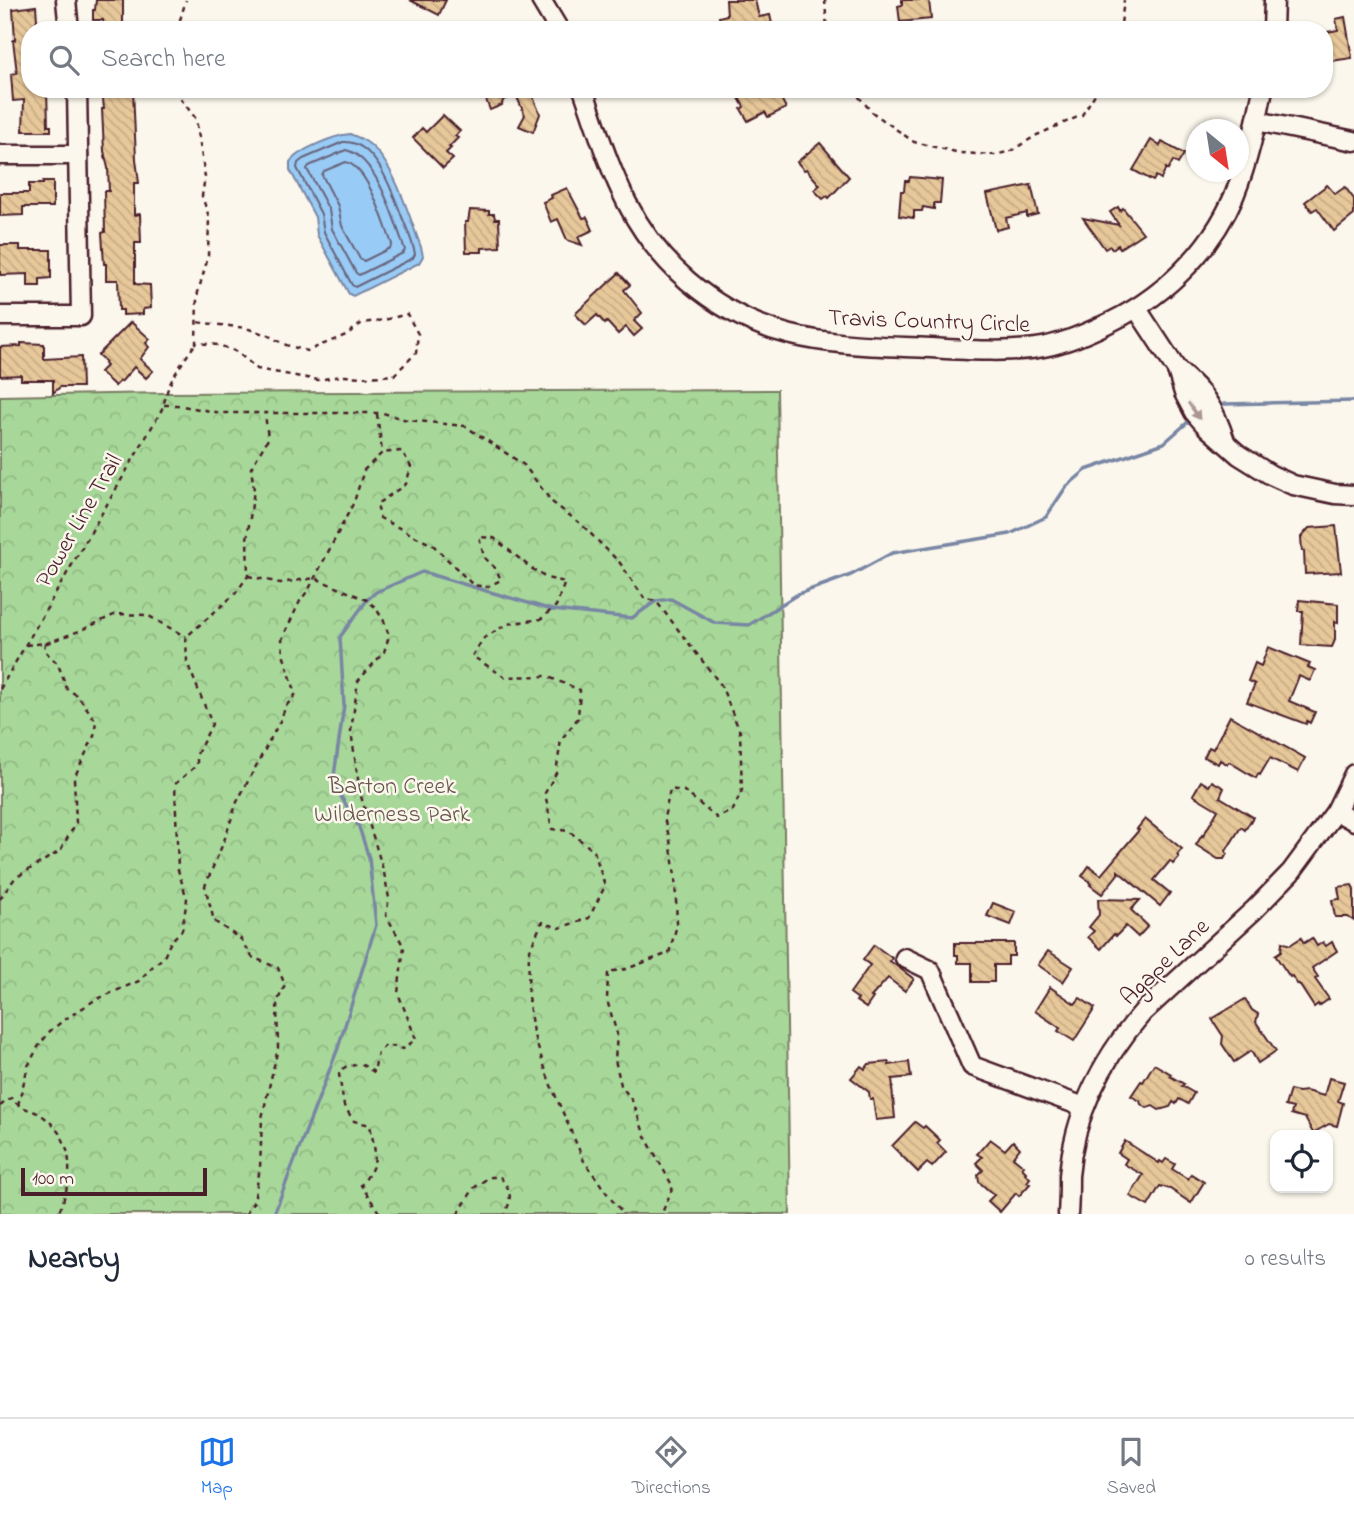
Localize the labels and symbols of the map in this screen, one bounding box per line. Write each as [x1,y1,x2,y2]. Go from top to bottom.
north arrow [1186,119,1249,182]
street label: Travis Country Circle [827,301,1031,345]
one-way arrow [1187,402,1201,420]
street label: Power Line Trail [28,448,133,595]
park label: Barton Creek Wilderness Park [314,770,471,833]
street label: Agape Lane [1113,911,1219,1015]
scale bar [21,1165,206,1197]

